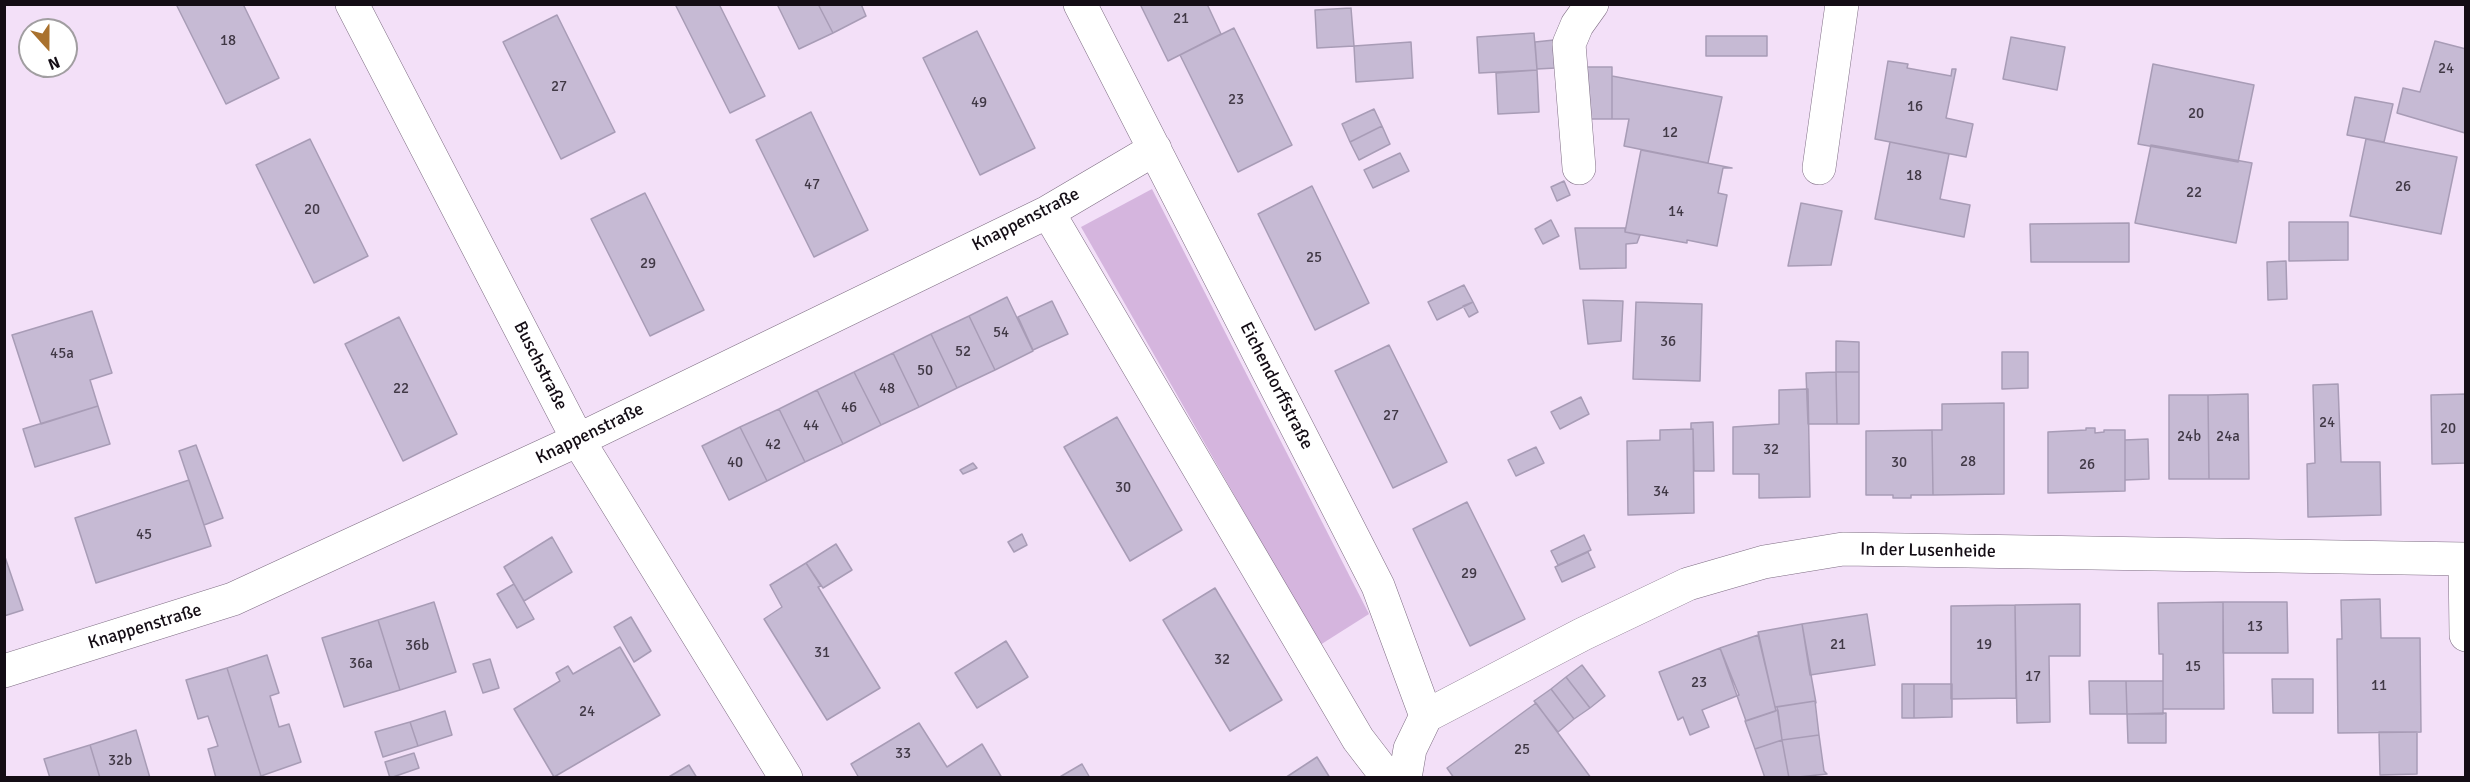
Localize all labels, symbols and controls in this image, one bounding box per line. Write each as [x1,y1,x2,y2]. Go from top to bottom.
house number: 21 [1173,10,1189,28]
north arrow [18,18,78,78]
house number: 18 [220,32,236,50]
text: N [45,52,63,74]
house number: 24 [2438,60,2454,78]
house number: 27 [551,78,567,96]
house number: 23 [1228,91,1244,109]
house number: 49 [971,94,987,112]
house number: 16 [1907,98,1923,116]
house number: 20 [2188,105,2204,123]
house number: 12 [1662,124,1678,142]
house number: 18 [1906,167,1922,185]
house number: 47 [804,176,820,194]
house number: 26 [2395,178,2411,196]
street label: Knappenstraße [969,184,1083,256]
house number: 22 [2186,184,2202,202]
house number: 20 [304,201,320,219]
house number: 14 [1668,203,1684,221]
house number: 25 [1306,249,1322,267]
house number: 29 [640,255,656,273]
street label: Buschstraße [508,318,572,414]
street label: Eichendorffstraße [1235,319,1317,453]
house number: 54 [993,324,1009,342]
house number: 36 [1660,333,1676,351]
house number: 52 [955,343,971,361]
house number: 45a [50,345,74,363]
house number: 50 [917,362,933,380]
house number: 22 [393,380,409,398]
house number: 48 [879,380,895,398]
street label: Knappenstraße [532,399,648,469]
house number: 46 [841,399,857,417]
house number: 27 [1383,407,1399,425]
house number: 24 [2319,414,2335,432]
house number: 44 [803,417,819,435]
house number: 20 [2440,420,2456,438]
house number: 24b [2177,428,2201,446]
house number: 24a [2216,428,2240,446]
house number: 42 [765,436,781,454]
house number: 32 [1763,441,1779,459]
house number: 28 [1960,453,1976,471]
house number: 40 [727,454,743,472]
house number: 30 [1891,454,1907,472]
house number: 26 [2079,456,2095,474]
house number: 30 [1115,479,1131,497]
house number: 34 [1653,483,1669,501]
house number: 45 [136,526,152,544]
street label: In der Lusenheide [1860,539,1996,563]
house number: 29 [1461,565,1477,583]
street label: Knappenstraße [86,599,204,655]
house number: 13 [2247,618,2263,636]
house number: 21 [1830,636,1846,654]
house number: 19 [1976,636,1992,654]
house number: 36b [405,637,429,655]
house number: 31 [814,644,830,662]
house number: 32 [1214,651,1230,669]
house number: 36a [349,655,373,673]
house number: 15 [2185,658,2201,676]
house number: 17 [2025,668,2041,686]
house number: 23 [1691,674,1707,692]
house number: 11 [2371,677,2387,695]
house number: 24 [579,703,595,721]
house number: 25 [1514,741,1530,759]
house number: 33 [895,745,911,763]
house number: 32b [108,752,132,770]

